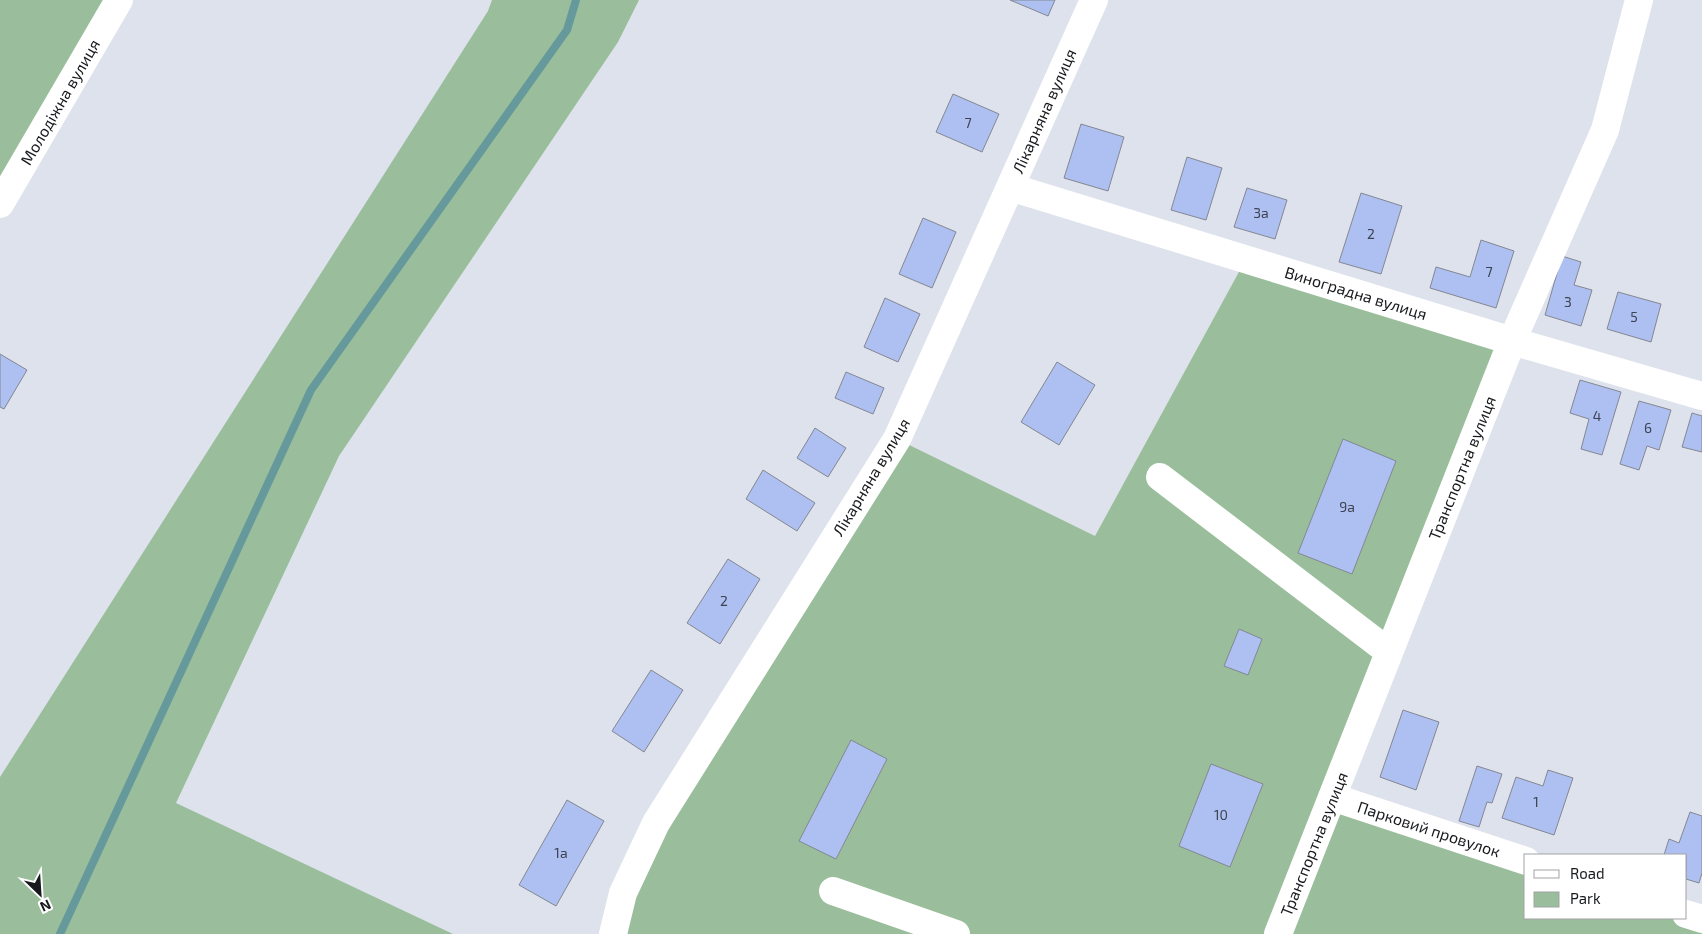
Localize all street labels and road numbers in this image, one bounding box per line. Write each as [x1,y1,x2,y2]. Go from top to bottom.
street label: Молодіжна вулиця [16,35,104,169]
street label: Лікарняна вулиця [1008,46,1080,176]
street label: Виноградна вулиця [1282,262,1430,324]
street label: Транспортна вулиця [1424,393,1500,543]
street label: Лікарняна вулиця [828,414,914,540]
street label: Транспортна вулиця [1276,769,1352,919]
street label: Парковий провулок [1355,796,1503,862]

